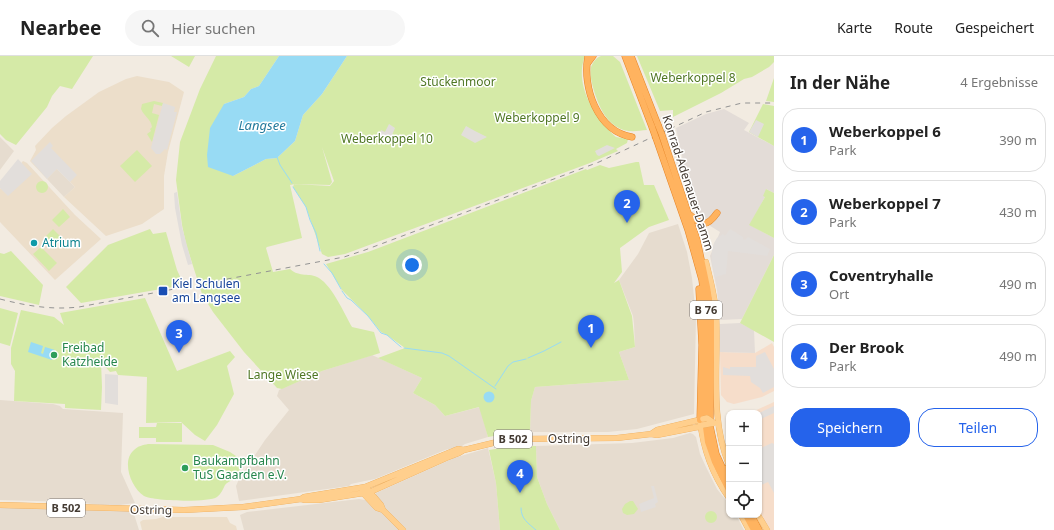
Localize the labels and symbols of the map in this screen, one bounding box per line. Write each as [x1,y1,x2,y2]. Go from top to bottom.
park label: Weberkoppel 8 [650,69,736,86]
park label: Stückenmoor [420,73,496,90]
park label: Weberkoppel 9 [494,109,580,126]
street label: Konrad-Adenauer-Damm [658,113,718,253]
water label: Langsee [238,116,286,134]
park label: Weberkoppel 10 [341,130,433,147]
pin: 2 [614,190,640,223]
place label: Atrium [42,234,81,251]
marker: Atrium [29,238,39,248]
your location [402,255,422,275]
place label: Kiel Schulen am Langsee [172,275,240,306]
marker: Kiel Schulen am Langsee [157,285,169,297]
road number: B 76 [690,301,722,319]
pin: 1 [578,315,604,348]
pin: 3 [166,320,192,353]
place label: Freibad Katzheide [62,339,118,370]
marker: Freibad Katzheide [49,350,59,360]
park label: Lange Wiese [247,366,319,383]
road number: B 502 [494,430,532,448]
street label: Ostring [548,430,590,447]
place label: Baukampfbahn TuS Gaarden e.V. [193,452,287,483]
pin: 4 [507,460,533,493]
marker: Baukampfbahn TuS Gaarden e.V. [180,463,190,473]
road number: B 502 [47,499,85,517]
street label: Ostring [130,501,172,518]

